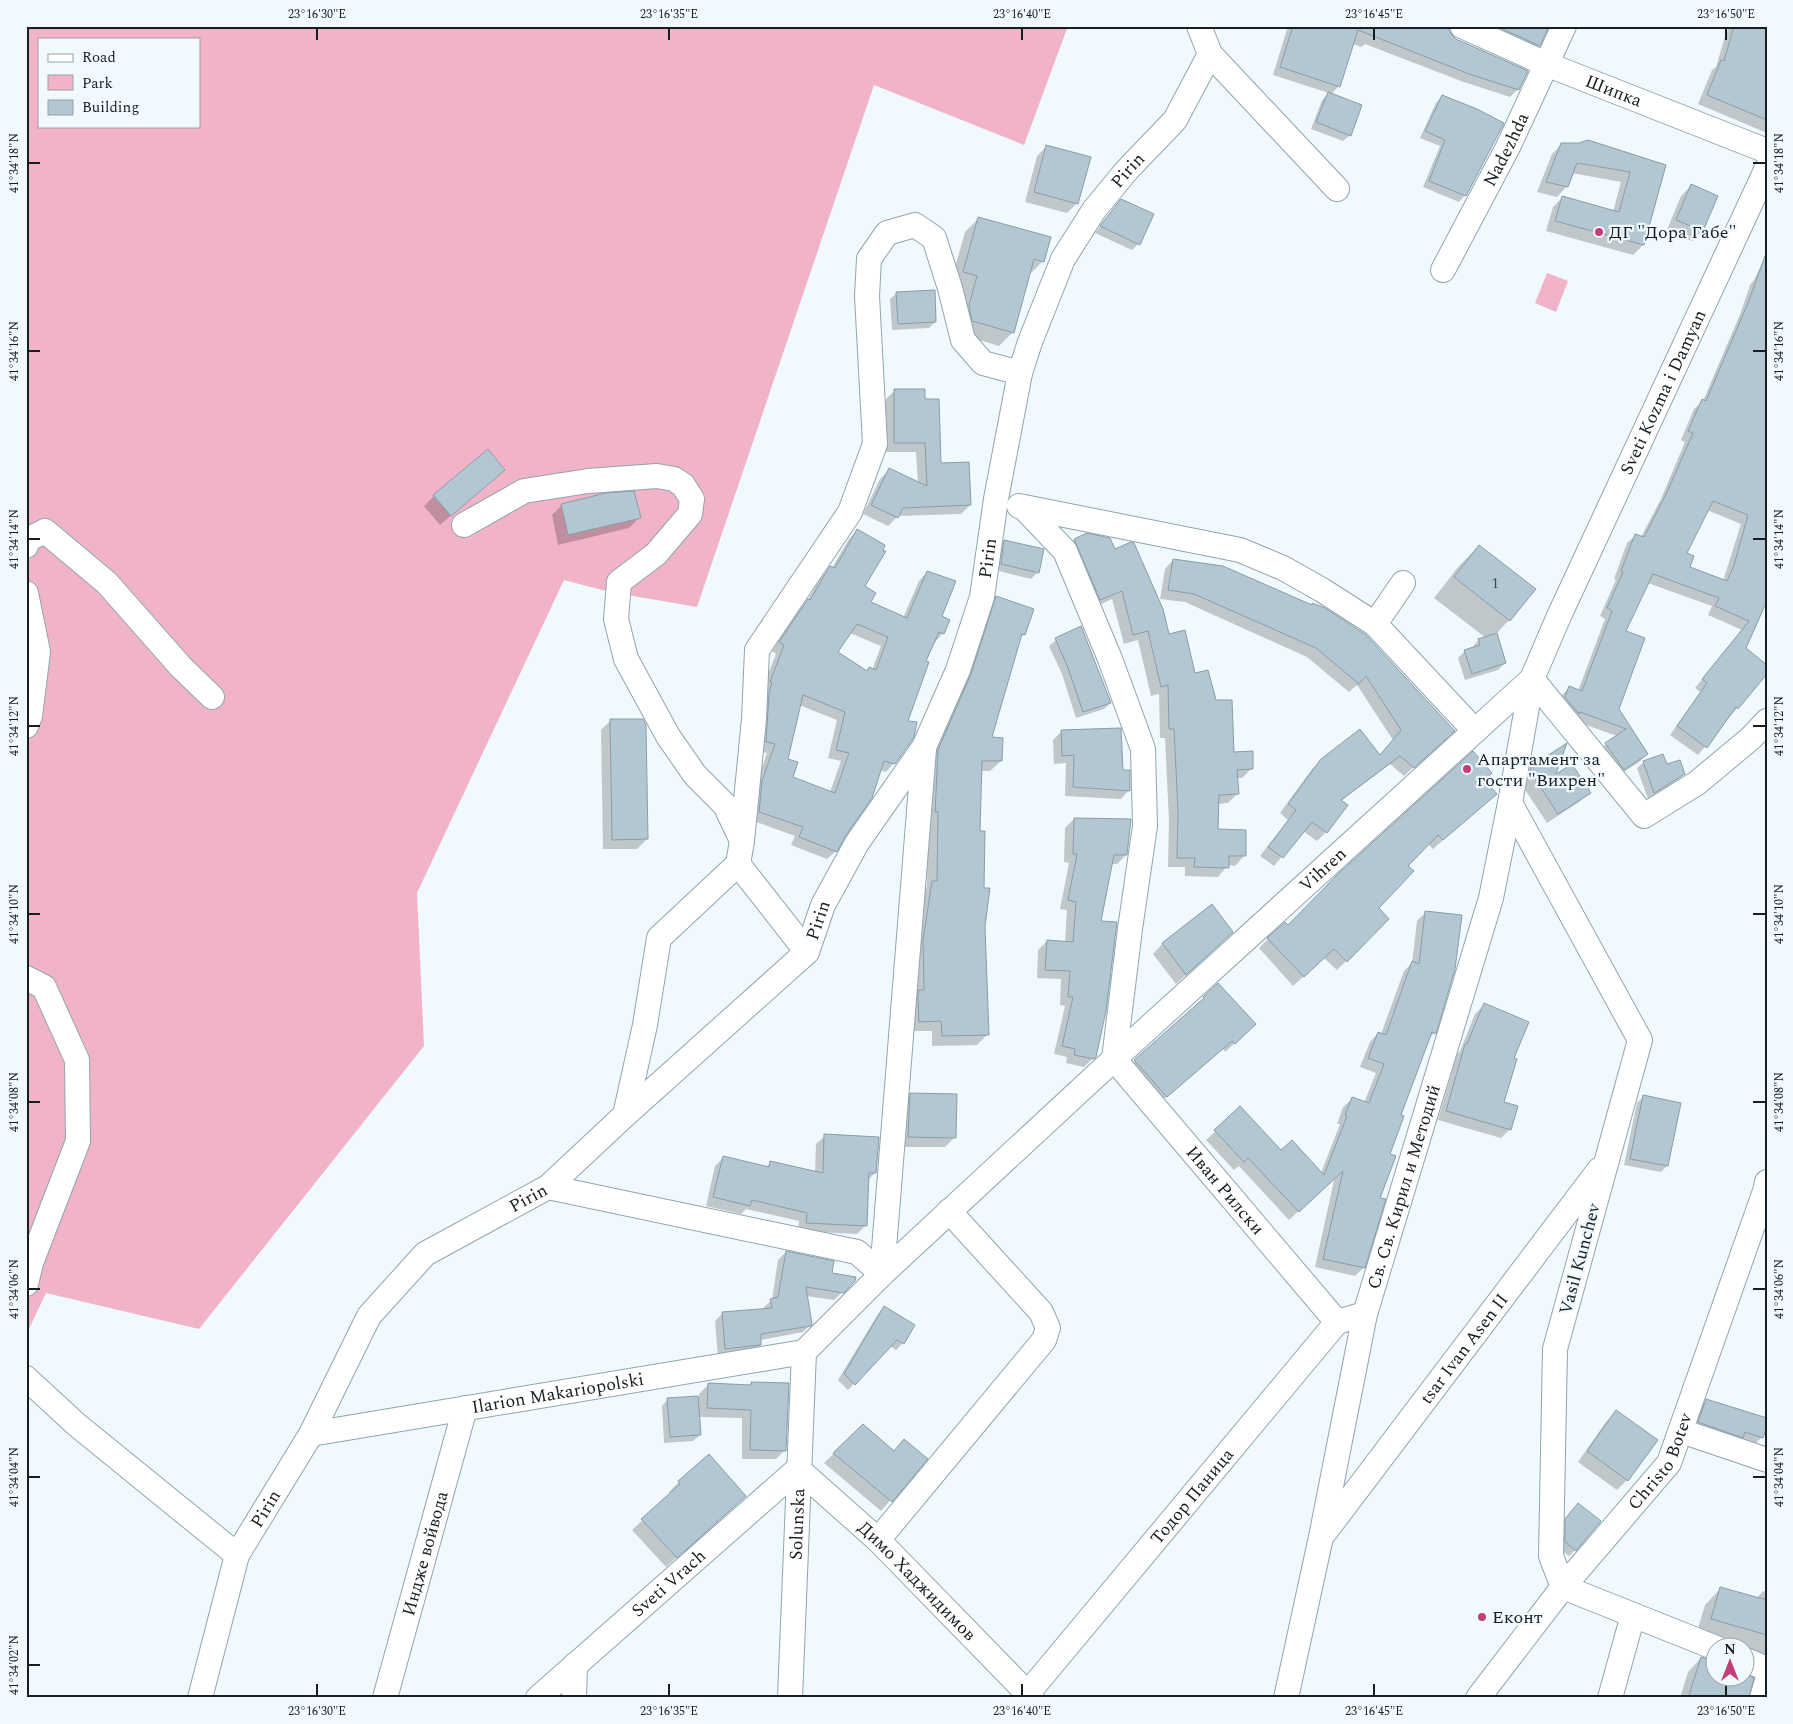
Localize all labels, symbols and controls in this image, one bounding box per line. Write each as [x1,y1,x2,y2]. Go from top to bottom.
text: 23°16'30"E [288,5,346,24]
text: 23°16'35"E [640,5,698,24]
text: 23°16'40"E [993,5,1051,24]
text: 23°16'45"E [1345,5,1403,24]
text: 23°16'50"E [1697,5,1755,24]
legend [38,38,200,128]
text: Road [82,46,116,69]
street label: Шипка [1581,67,1646,114]
text: Park [82,72,113,95]
text: Building [82,96,139,119]
street label: Nadezhda [1476,108,1536,191]
text: 41°34'18"N [5,133,24,193]
text: 41°34'18"N [1770,133,1789,193]
street label: Pirin [1104,146,1151,194]
place label: ДГ "Дора Габе" [1609,219,1737,246]
marker: ДГ "Дора Габе" [1593,226,1605,238]
street label: Sveti Kozma i Damyan [1613,305,1713,479]
text: 41°34'16"N [5,321,24,381]
text: 41°34'16"N [1770,321,1789,381]
text: 41°34'14"N [5,509,24,569]
text: 41°34'14"N [1770,509,1789,569]
street label: Pirin [971,536,1004,580]
house number: 1 [1491,572,1499,595]
text: 41°34'12"N [5,696,24,756]
text: 41°34'12"N [1770,696,1789,756]
place label: Апартамент за гости "Вихрен" [1477,746,1605,794]
marker: Апартамент за гости "Вихрен" [1461,763,1473,775]
street label: Vihren [1293,841,1352,898]
text: 41°34'10"N [5,884,24,944]
text: 41°34'10"N [1770,884,1789,944]
street label: Pirin [799,897,837,944]
text: 41°34'08"N [5,1072,24,1132]
text: 41°34'08"N [1770,1072,1789,1132]
street label: Св. Св. Кирил и Методий [1360,1081,1447,1292]
street label: Иван Рилски [1179,1140,1271,1241]
street label: Pirin [504,1176,552,1219]
street label: Vasil Kunchev [1552,1199,1608,1317]
text: 41°34'06"N [5,1259,24,1319]
text: 41°34'06"N [1770,1259,1789,1319]
street label: tsar Ivan Asen II [1413,1287,1515,1410]
street label: Ilarion Makariopolski [469,1365,646,1421]
street label: Christo Botev [1621,1408,1700,1516]
street label: Тодор Паница [1143,1442,1240,1551]
text: 41°34'04"N [5,1447,24,1507]
text: 41°34'04"N [1770,1447,1789,1507]
street label: Pirin [243,1484,287,1533]
street label: Solunska [782,1487,812,1561]
street label: Индже войвода [395,1488,455,1619]
street label: Димо Хаджидимов [852,1515,983,1647]
street label: Sveti Vrach [625,1543,712,1623]
place label: Еконт [1492,1604,1543,1631]
marker: Еконт [1476,1611,1488,1623]
text: 41°34'02"N [5,1635,24,1695]
north arrow [1706,1636,1756,1686]
text: N [1724,1639,1736,1660]
text: 23°16'30"E [288,1702,346,1721]
text: 23°16'35"E [640,1702,698,1721]
text: 23°16'40"E [993,1702,1051,1721]
text: 23°16'45"E [1345,1702,1403,1721]
text: 23°16'50"E [1697,1702,1755,1721]

